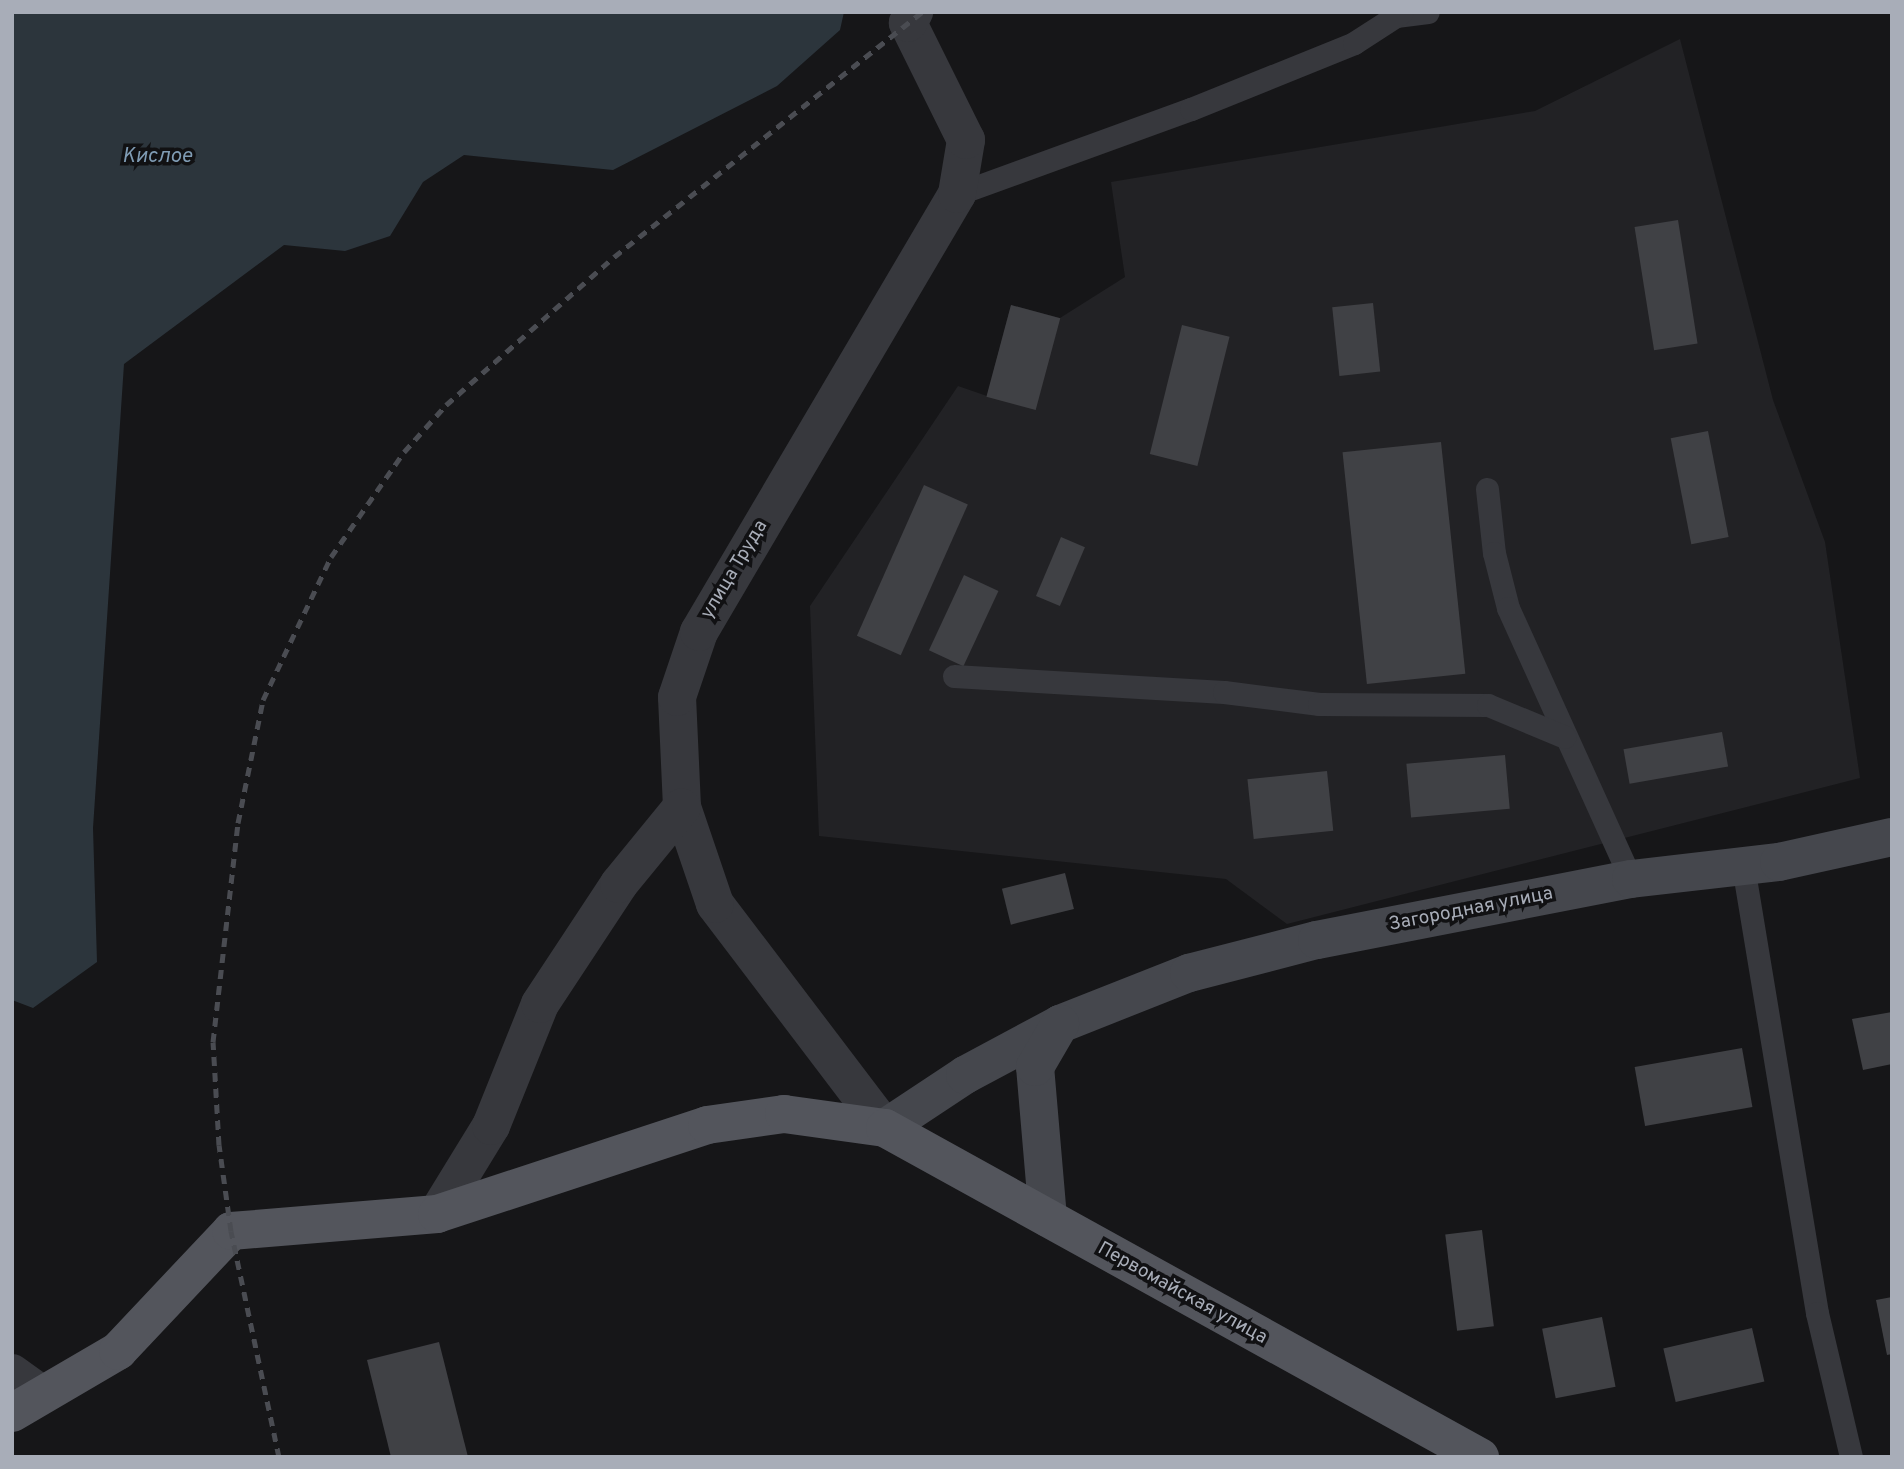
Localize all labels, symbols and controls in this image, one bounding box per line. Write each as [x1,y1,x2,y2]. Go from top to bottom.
water label: Кислое [122,144,192,170]
street label: улица Труда [696,516,774,624]
street label: Загородная улица [1387,883,1555,937]
street label: Первомайская улица [1093,1238,1271,1350]

